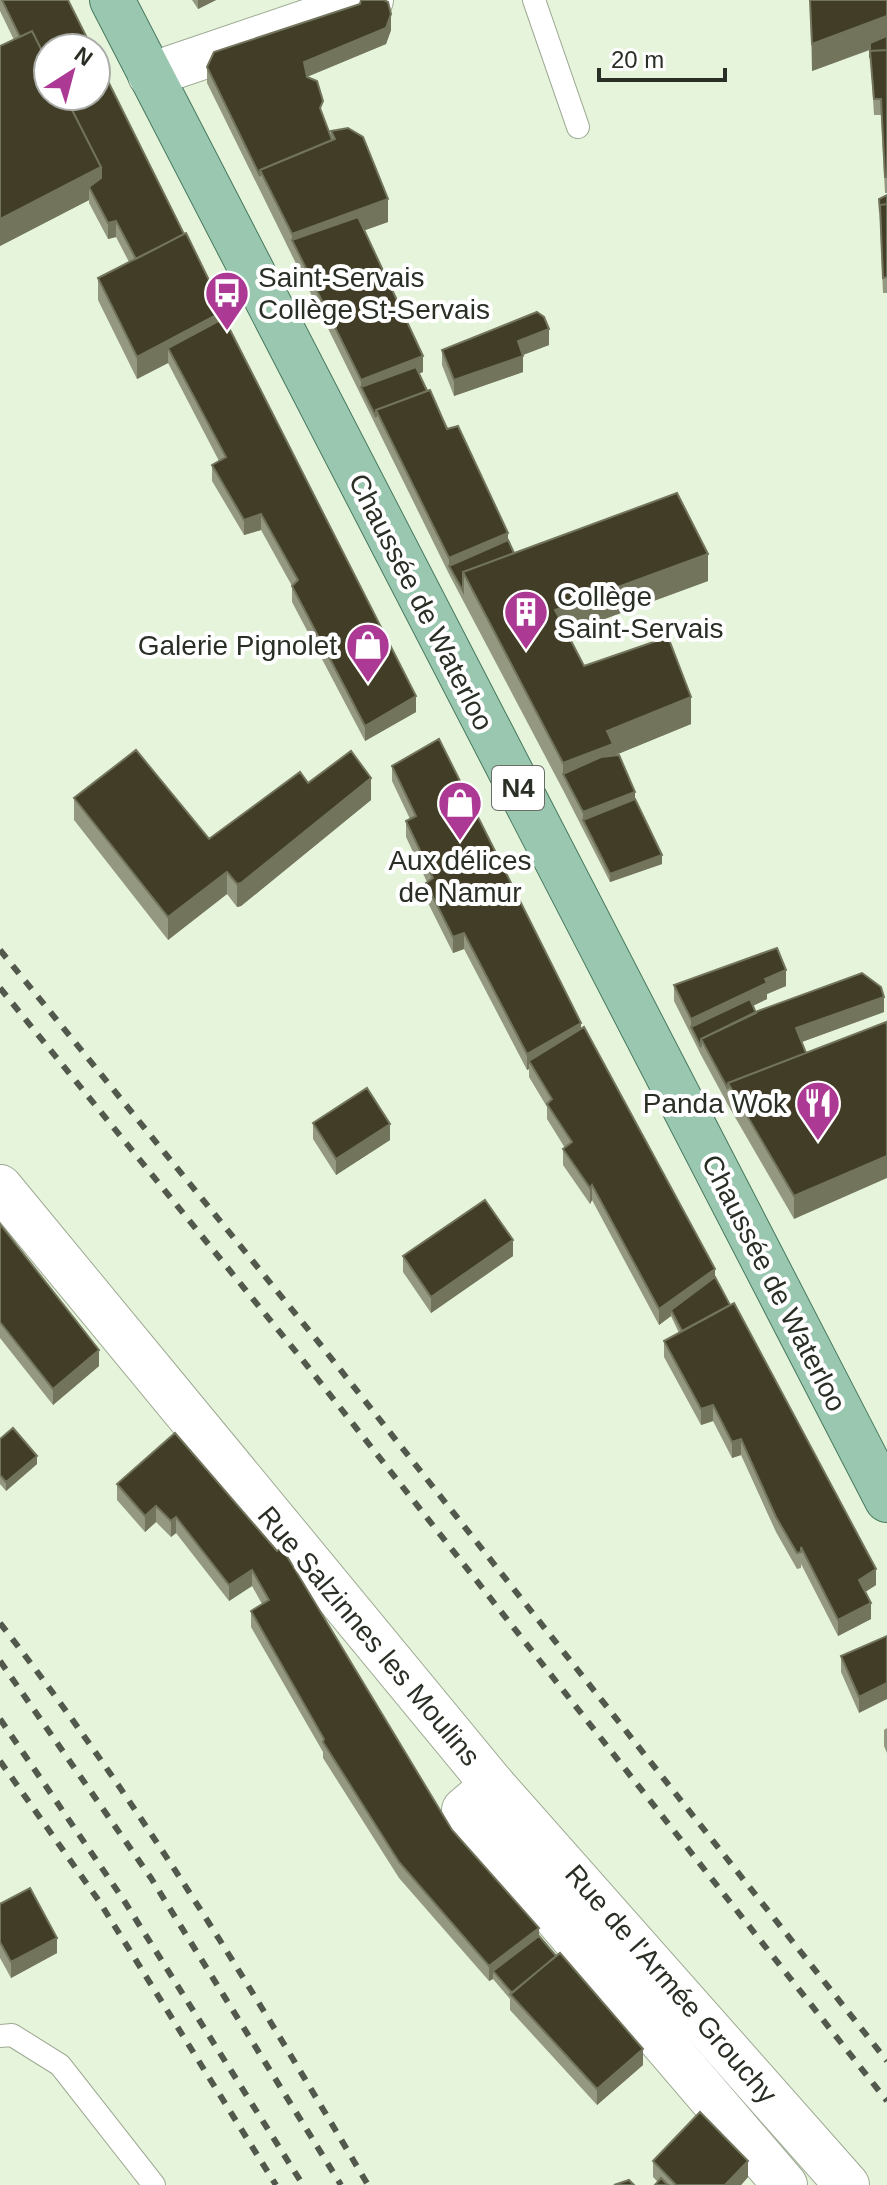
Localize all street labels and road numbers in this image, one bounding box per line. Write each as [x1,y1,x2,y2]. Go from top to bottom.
street label: Chaussée de Waterloo [343,469,499,735]
road number: N4 [492,766,544,810]
street label: Chaussée de Waterloo [696,1150,852,1416]
street label: Rue Salzinnes les Moulins [252,1500,486,1772]
street label: Rue de l'Armée Grouchy [559,1858,783,2110]

